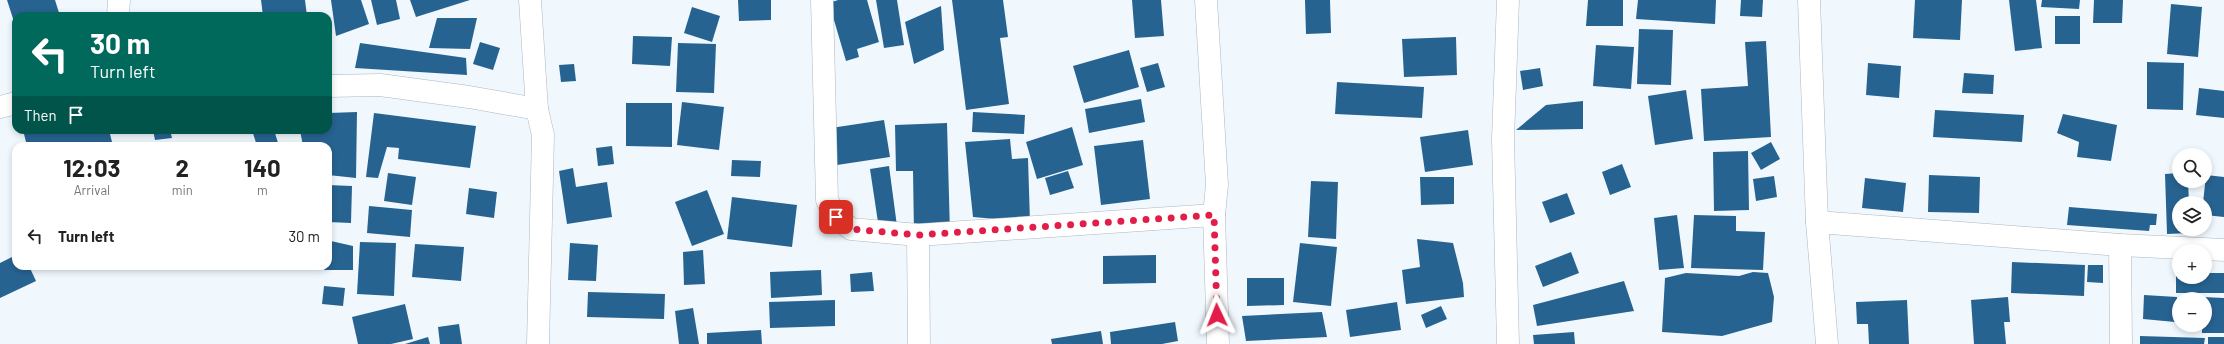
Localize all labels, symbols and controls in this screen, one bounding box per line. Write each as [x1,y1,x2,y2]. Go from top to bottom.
text: 30 m [90,26,150,60]
icon: left [24,28,76,80]
text: Turn left [90,60,156,82]
icon: arrive [65,104,87,126]
text: Then [24,106,57,124]
map controls [2172,148,2212,332]
button: search [2172,148,2212,188]
text: 12:03 [63,153,121,182]
text: 2 [176,153,189,182]
text: 140 [244,153,281,182]
text: Arrival [74,182,110,198]
text: min [172,182,193,198]
text: m [257,182,268,198]
button: layers [2172,196,2212,236]
pin [819,200,853,234]
icon: arrive [825,206,847,228]
icon: left [24,225,46,247]
text: Turn left [58,227,114,245]
text: 30 m [288,227,320,245]
button: + [2172,244,2212,284]
button: − [2172,292,2212,332]
position arrow [1196,294,1238,336]

